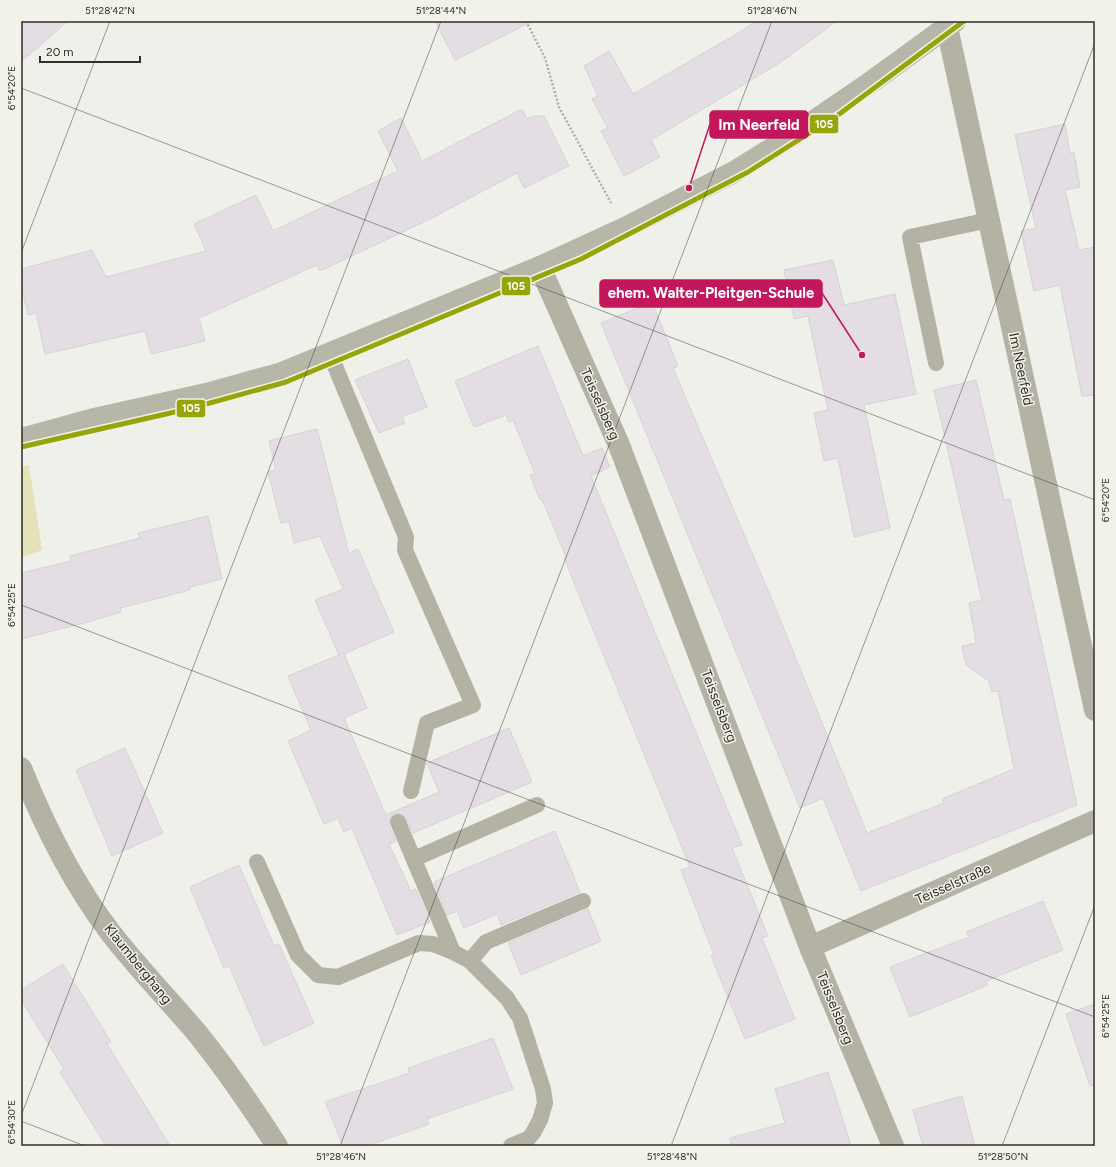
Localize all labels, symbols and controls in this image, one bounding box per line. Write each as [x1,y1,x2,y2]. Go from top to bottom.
text: 51°28'42"N [85,4,135,17]
text: 51°28'44"N [416,4,466,17]
text: 51°28'46"N [747,4,797,17]
scale bar [40,38,140,64]
text: 20 m [46,45,74,59]
text: 6°54'20"E [5,66,18,110]
callout: Im Neerfeld [710,111,808,138]
line badge: 105 [809,114,839,134]
text: Im Neerfeld [718,116,800,134]
text: 105 [815,118,833,131]
line badge: 105 [501,276,531,296]
text: 105 [507,280,525,293]
callout: ehem. Walter-Pleitgen-Schule [600,280,822,307]
text: ehem. Walter-Pleitgen-Schule [608,284,815,302]
street label: Im Neerfeld [1005,331,1037,407]
street label: Teisselsberg [577,365,623,443]
line badge: 105 [176,399,206,418]
text: 105 [182,402,200,415]
text: 6°54'20"E [1099,478,1112,522]
text: 6°54'25"E [5,583,18,627]
street label: Teisselsberg [697,667,741,745]
street label: Teisselstraße [913,860,994,908]
street label: Klaumberghang [100,920,176,1008]
street label: Teisselsberg [813,969,857,1047]
text: 6°54'25"E [1099,994,1112,1038]
text: 6°54'30"E [5,1100,18,1144]
text: 51°28'46"N [316,1150,366,1163]
text: 51°28'48"N [647,1150,697,1163]
text: 51°28'50"N [978,1150,1028,1163]

